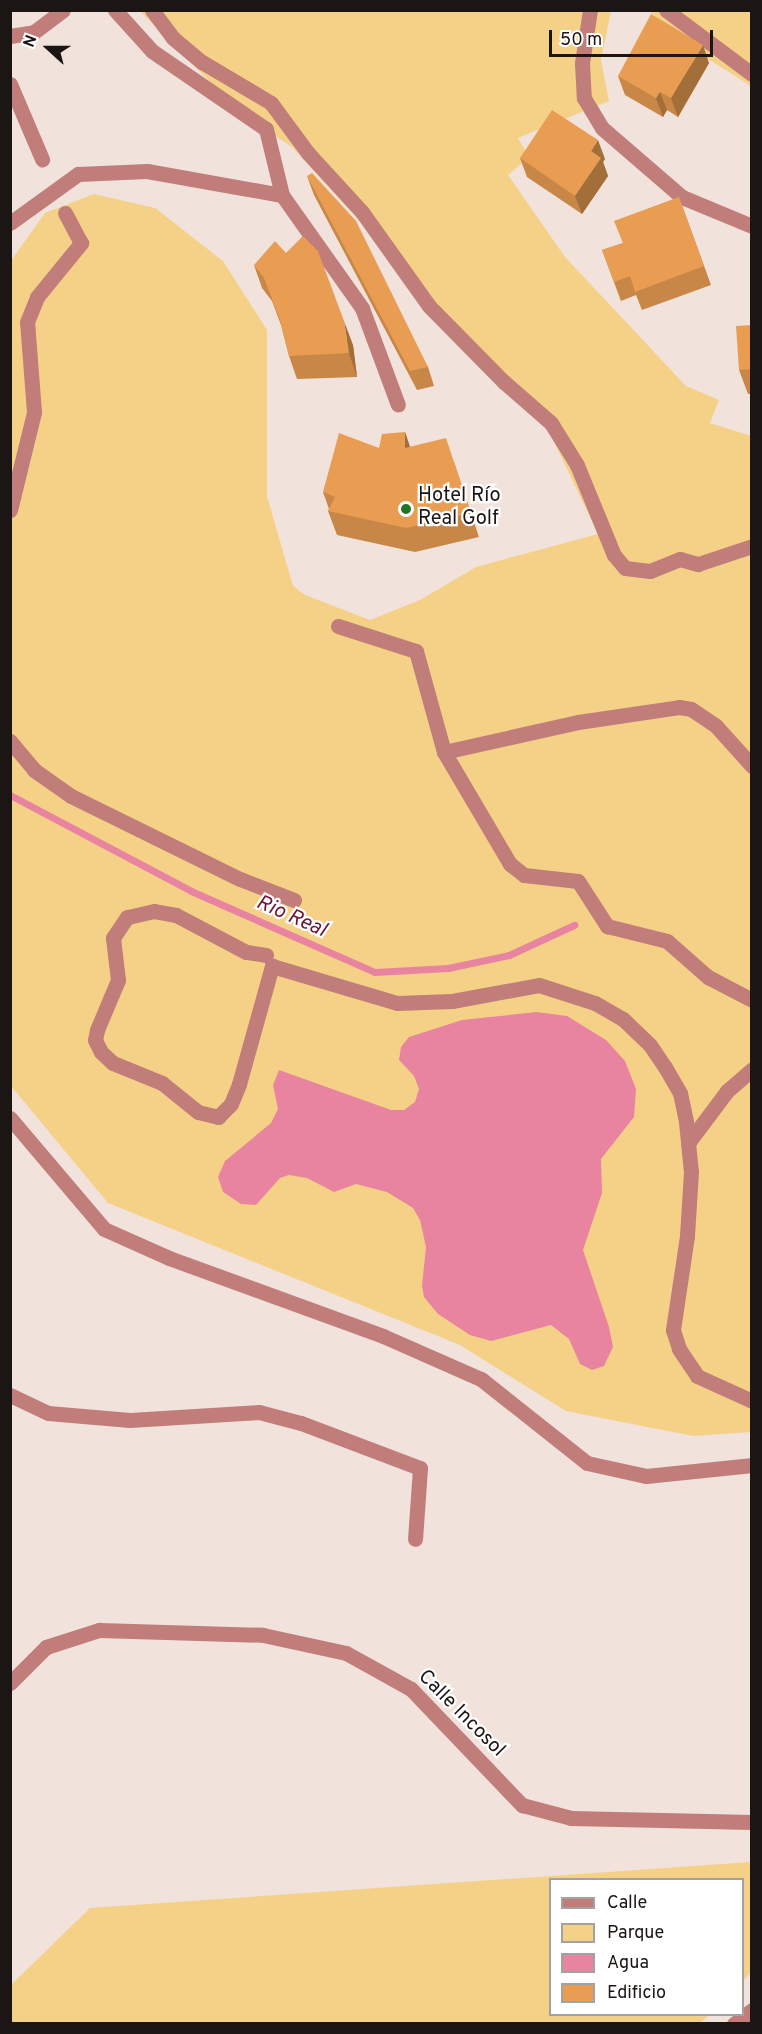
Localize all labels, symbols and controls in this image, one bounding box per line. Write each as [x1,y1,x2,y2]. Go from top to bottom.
north arrow [18,18,78,78]
scale bar [552,18,716,56]
text: 50 m [560,29,602,52]
text: N [20,33,43,51]
place label: Hotel Río Real Golf [418,485,501,532]
marker: Hotel Río Real Golf [399,502,413,516]
water label: Rio Real [252,890,330,944]
street label: Calle Incosol [412,1665,510,1763]
legend [549,1878,744,2016]
text: Calle [607,1892,647,1915]
text: Parque [607,1922,664,1945]
text: Agua [607,1952,649,1975]
text: Edificio [607,1982,666,2005]

